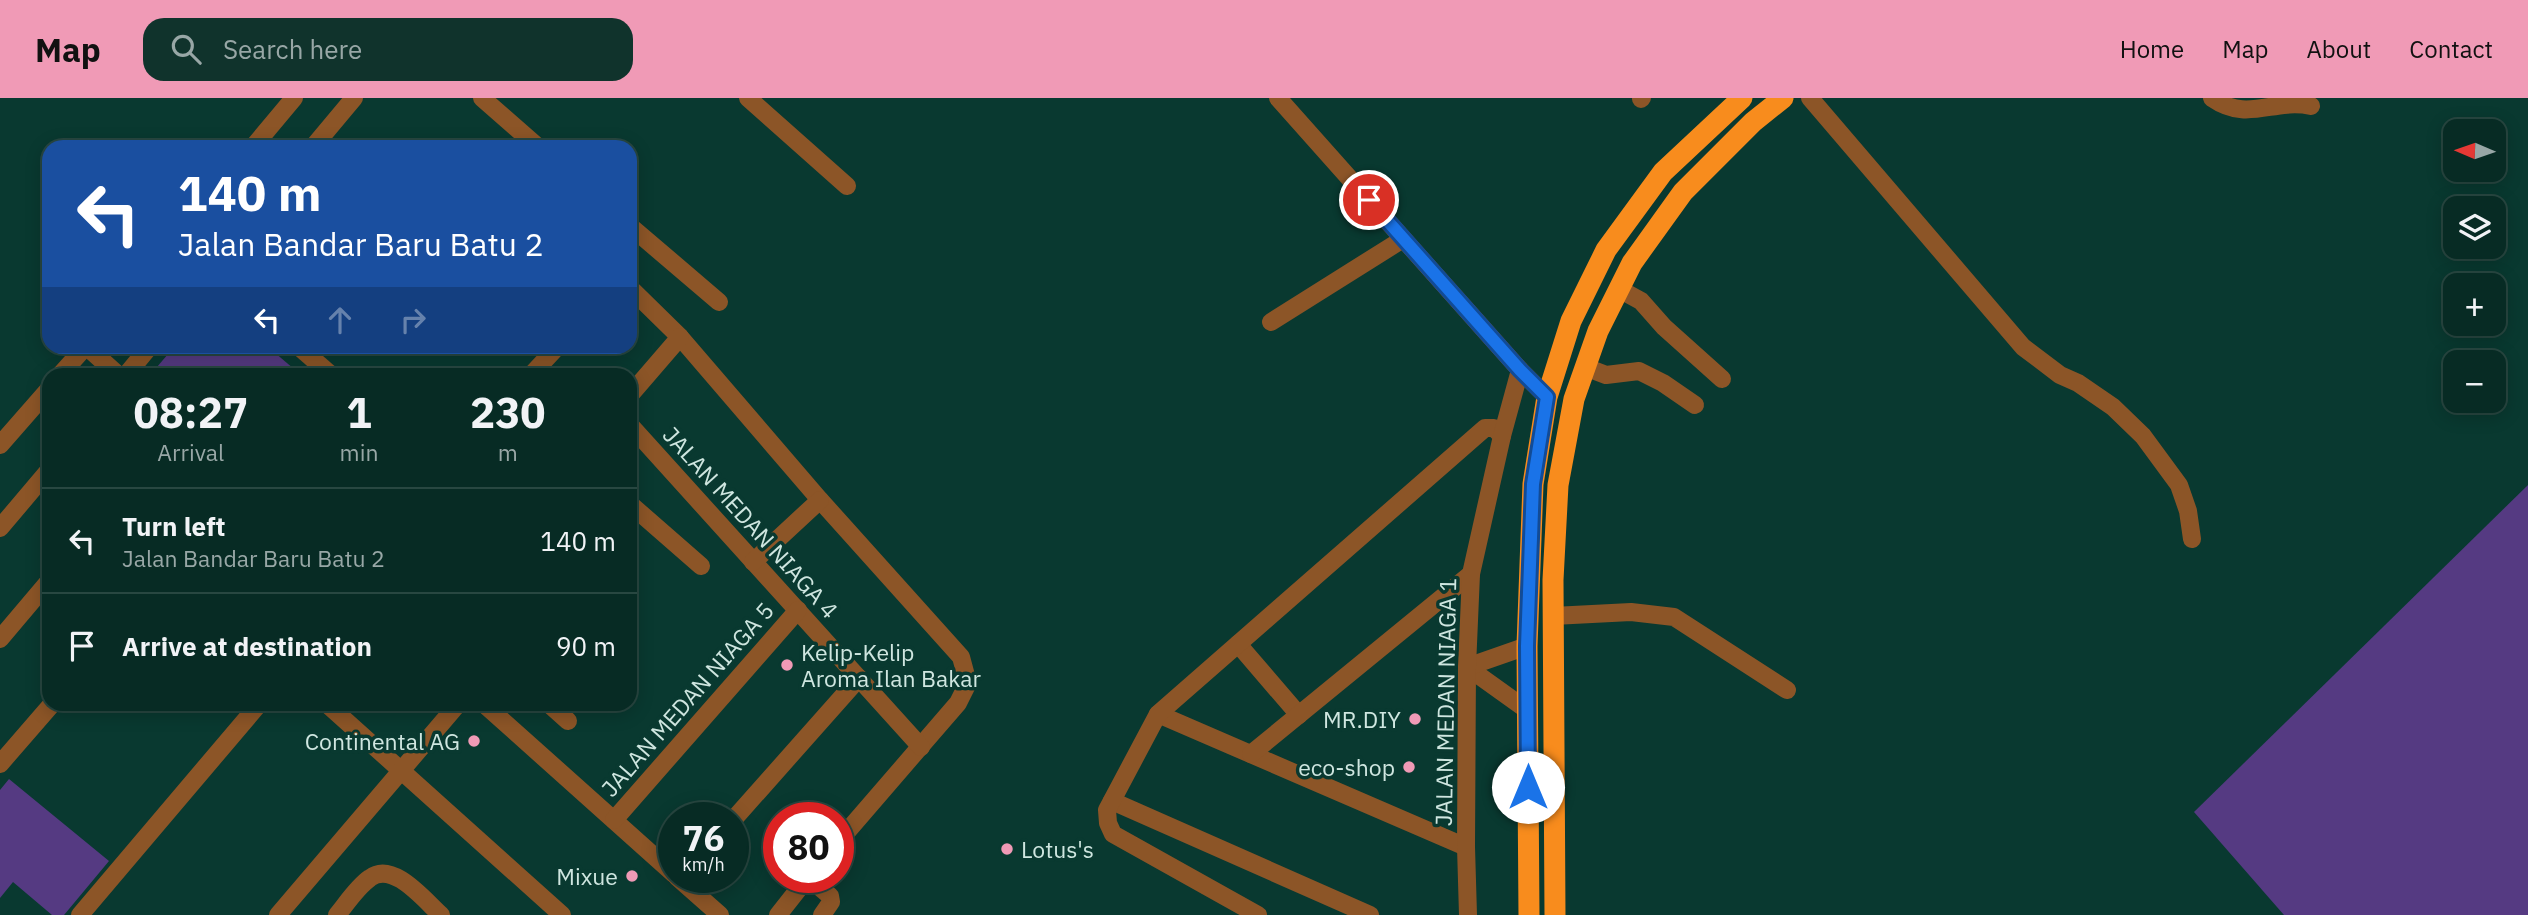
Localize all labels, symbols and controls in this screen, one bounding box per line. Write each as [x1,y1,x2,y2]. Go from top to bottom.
search box [143,18,633,81]
text: Map [35,28,101,71]
icon: search [167,30,205,68]
text: Search here [223,32,362,66]
text: Home [2120,33,2184,65]
text: Map [2222,33,2268,65]
text: About [2306,33,2371,65]
text: Contact [2409,33,2493,65]
north arrow [2443,119,2506,182]
map controls [2443,119,2506,413]
text: 140 m [178,161,322,224]
icon: left [63,168,154,259]
pin [1339,170,1399,230]
icon: arrive [1350,181,1388,219]
button: layers [2443,196,2506,259]
text: Jalan Bandar Baru Batu 2 [178,223,544,265]
button: + [2443,273,2506,336]
icon: left [248,301,286,339]
icon: ahead [321,301,359,339]
icon: right [394,301,432,339]
button: − [2443,350,2506,413]
text: 08:27 [133,385,248,440]
text: 1 [346,385,372,440]
text: 230 [470,385,546,440]
street label: JALAN MEDAN NIAGA 4 [657,420,845,624]
text: Arrival [157,437,224,467]
text: min [340,437,378,467]
text: m [498,437,518,467]
text: Turn left [122,509,225,543]
icon: left [63,522,101,560]
text: 140 m [540,524,616,558]
text: Jalan Bandar Baru Batu 2 [122,543,385,573]
street label: JALAN MEDAN NIAGA 1 [1428,578,1462,826]
street label: JALAN MEDAN NIAGA 5 [594,595,780,803]
icon: arrive [63,627,101,665]
text: Arrive at destination [122,629,372,663]
text: 90 m [556,629,616,663]
place label: Kelip-Kelip Aroma Ilan Bakar [801,637,982,693]
marker: Kelip-Kelip Aroma Ilan Bakar [779,657,795,673]
place label: MR.DIY [1323,704,1401,734]
marker: MR.DIY [1407,711,1423,727]
place label: Continental AG [305,726,460,756]
marker: Continental AG [466,733,482,749]
position arrow [1491,750,1565,824]
place label: eco-shop [1298,752,1395,782]
marker: eco-shop [1401,759,1417,775]
speed limit sign: 80 [763,802,854,893]
text: 76 [682,815,725,861]
place label: Lotus's [1021,834,1094,864]
marker: Lotus's [999,841,1015,857]
text: km/h [682,853,725,876]
place label: Mixue [556,861,618,891]
marker: Mixue [624,868,640,884]

